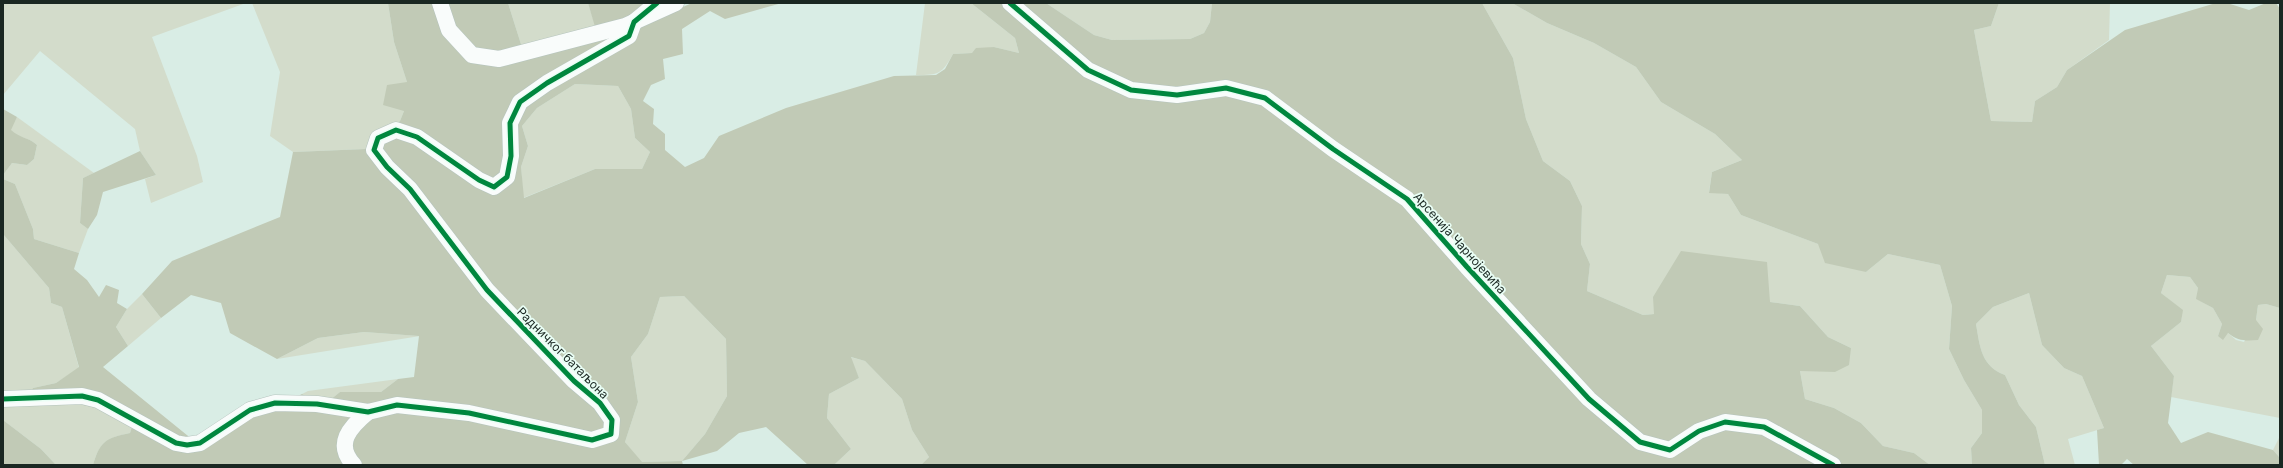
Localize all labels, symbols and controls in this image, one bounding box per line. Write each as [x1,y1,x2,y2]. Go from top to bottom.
street label: Арсенија Чарнојевића [1411,189,1509,297]
street label: Радничког батаљона [514,304,612,402]

